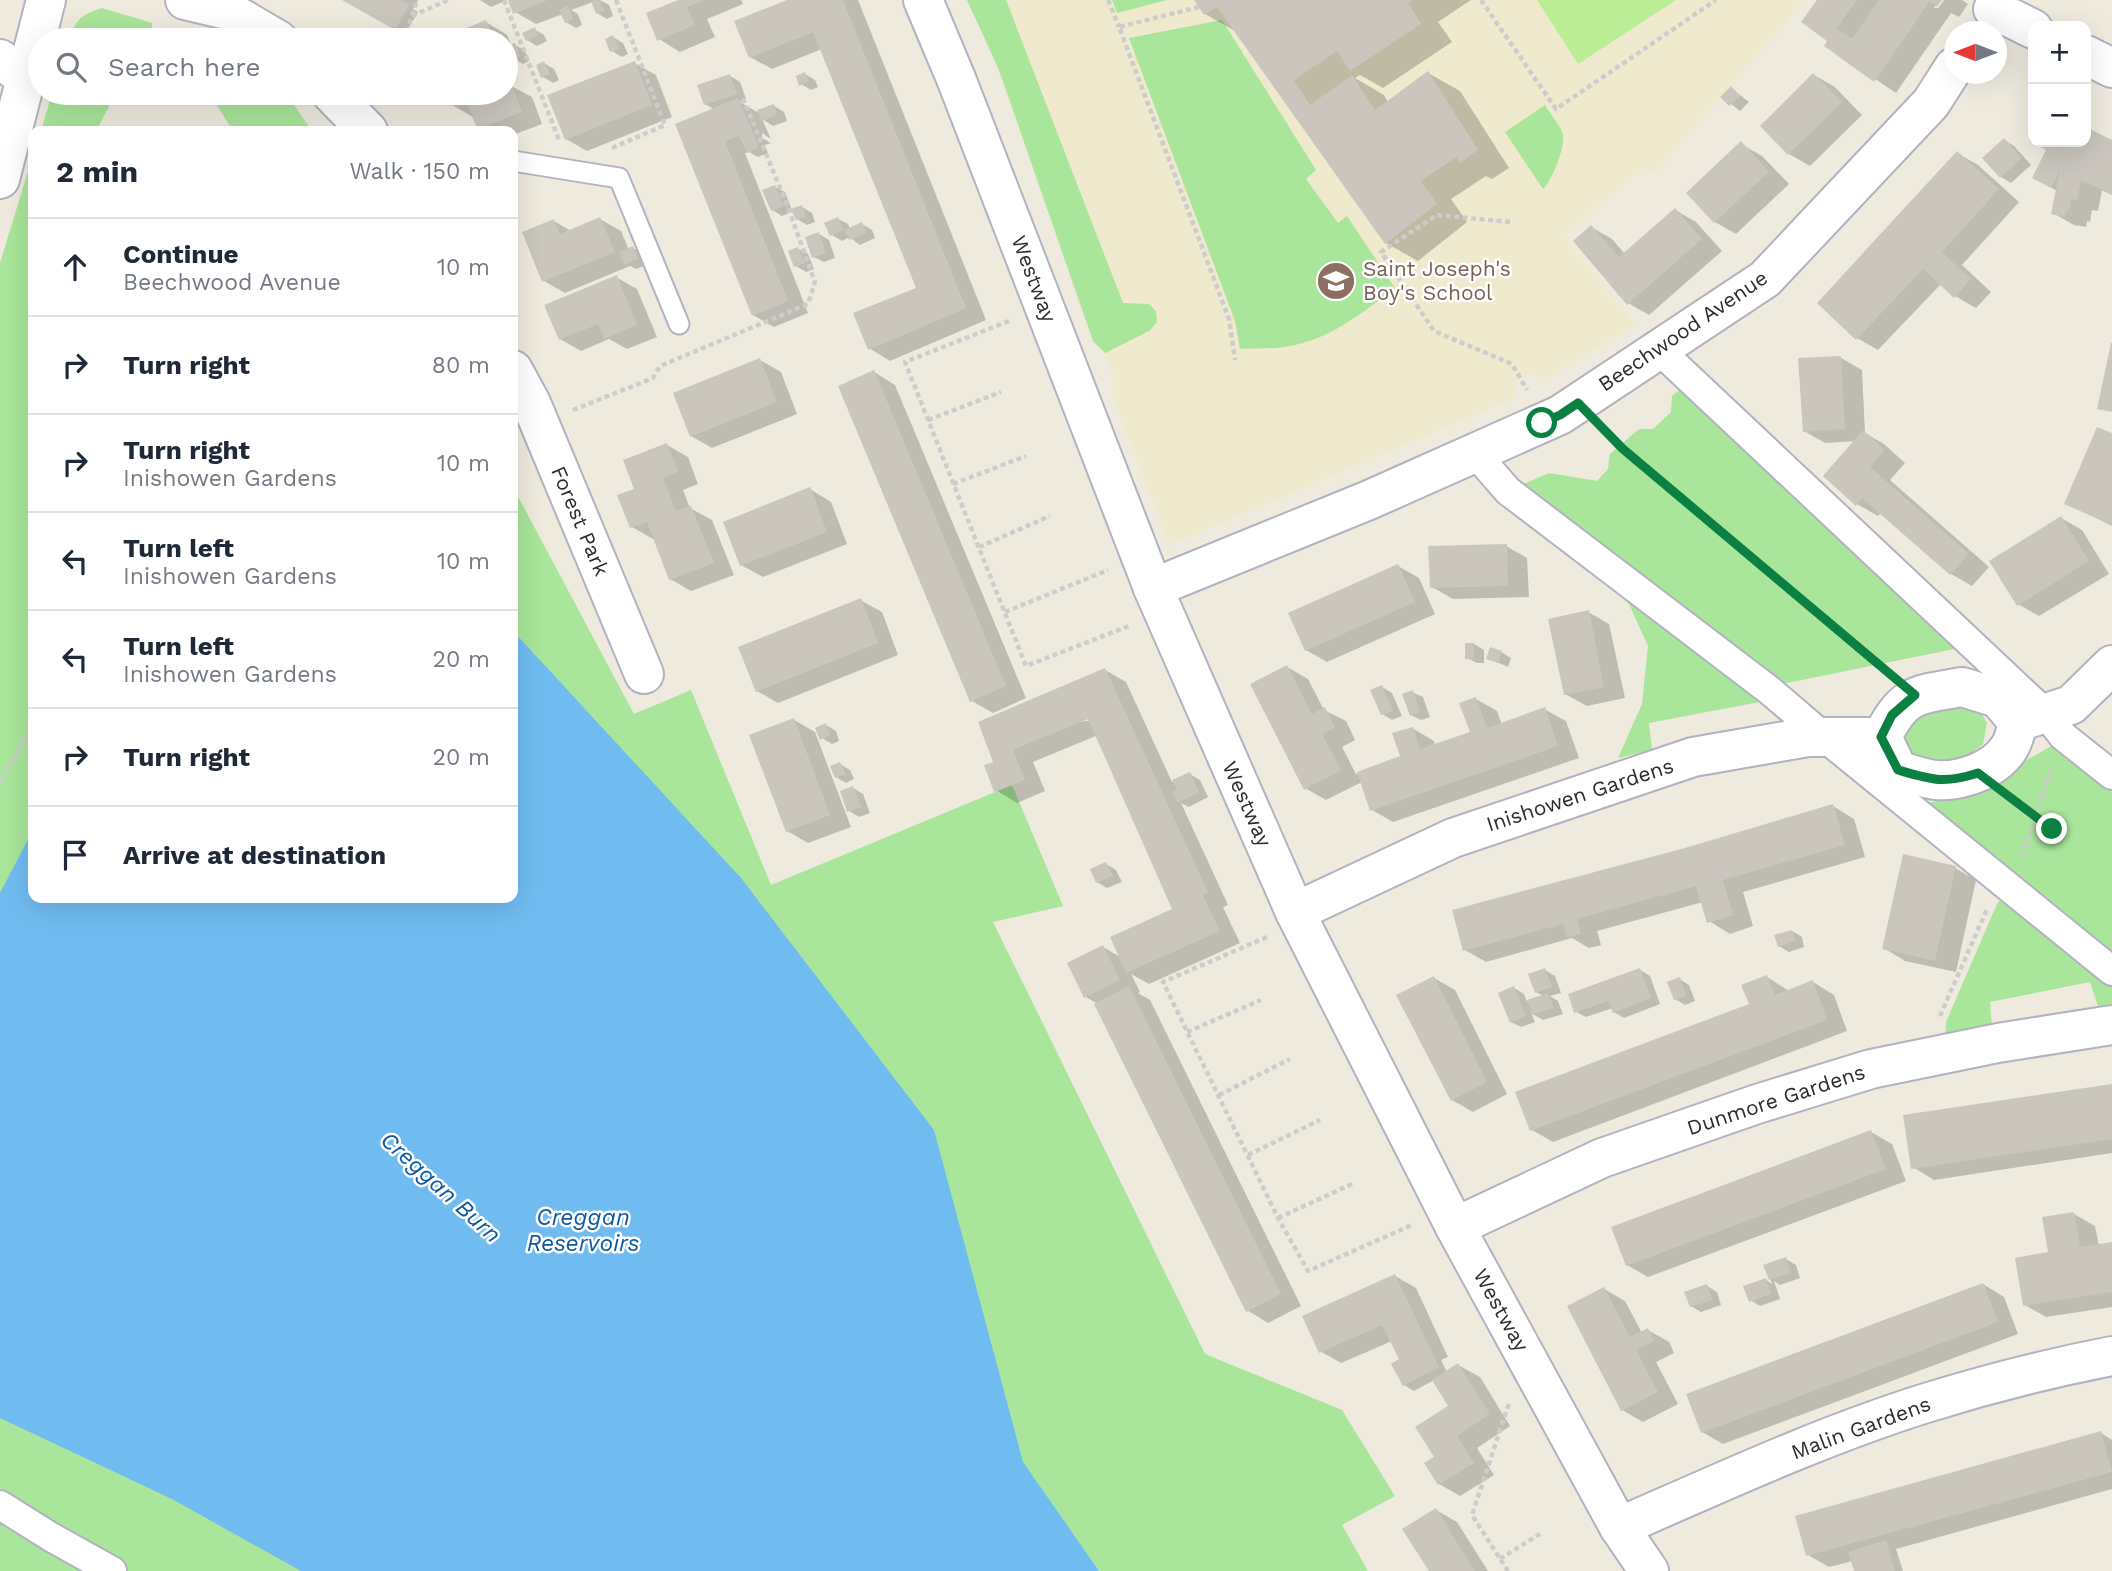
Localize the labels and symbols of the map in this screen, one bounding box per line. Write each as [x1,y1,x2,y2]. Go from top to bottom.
north arrow [1944,21,2007,84]
street label: Westway [1007,232,1062,326]
place label: Saint Joseph's Boy's School [1363,256,1511,305]
school or university icon: Saint Joseph's Boy's School [1315,260,1357,302]
street label: Beechwood Avenue [1593,265,1772,397]
route start [1526,407,1557,438]
street label: Forest Park [546,462,615,580]
street label: Inishowen Gardens [1483,752,1677,837]
street label: Westway [1218,757,1277,851]
route end [2036,813,2067,844]
street label: Dunmore Gardens [1684,1059,1868,1140]
water label: Creggan Burn [375,1126,506,1248]
water label: Creggan Reservoirs [527,1204,640,1257]
street label: Westway [1468,1264,1534,1356]
street label: Malin Gardens [1788,1391,1934,1464]

